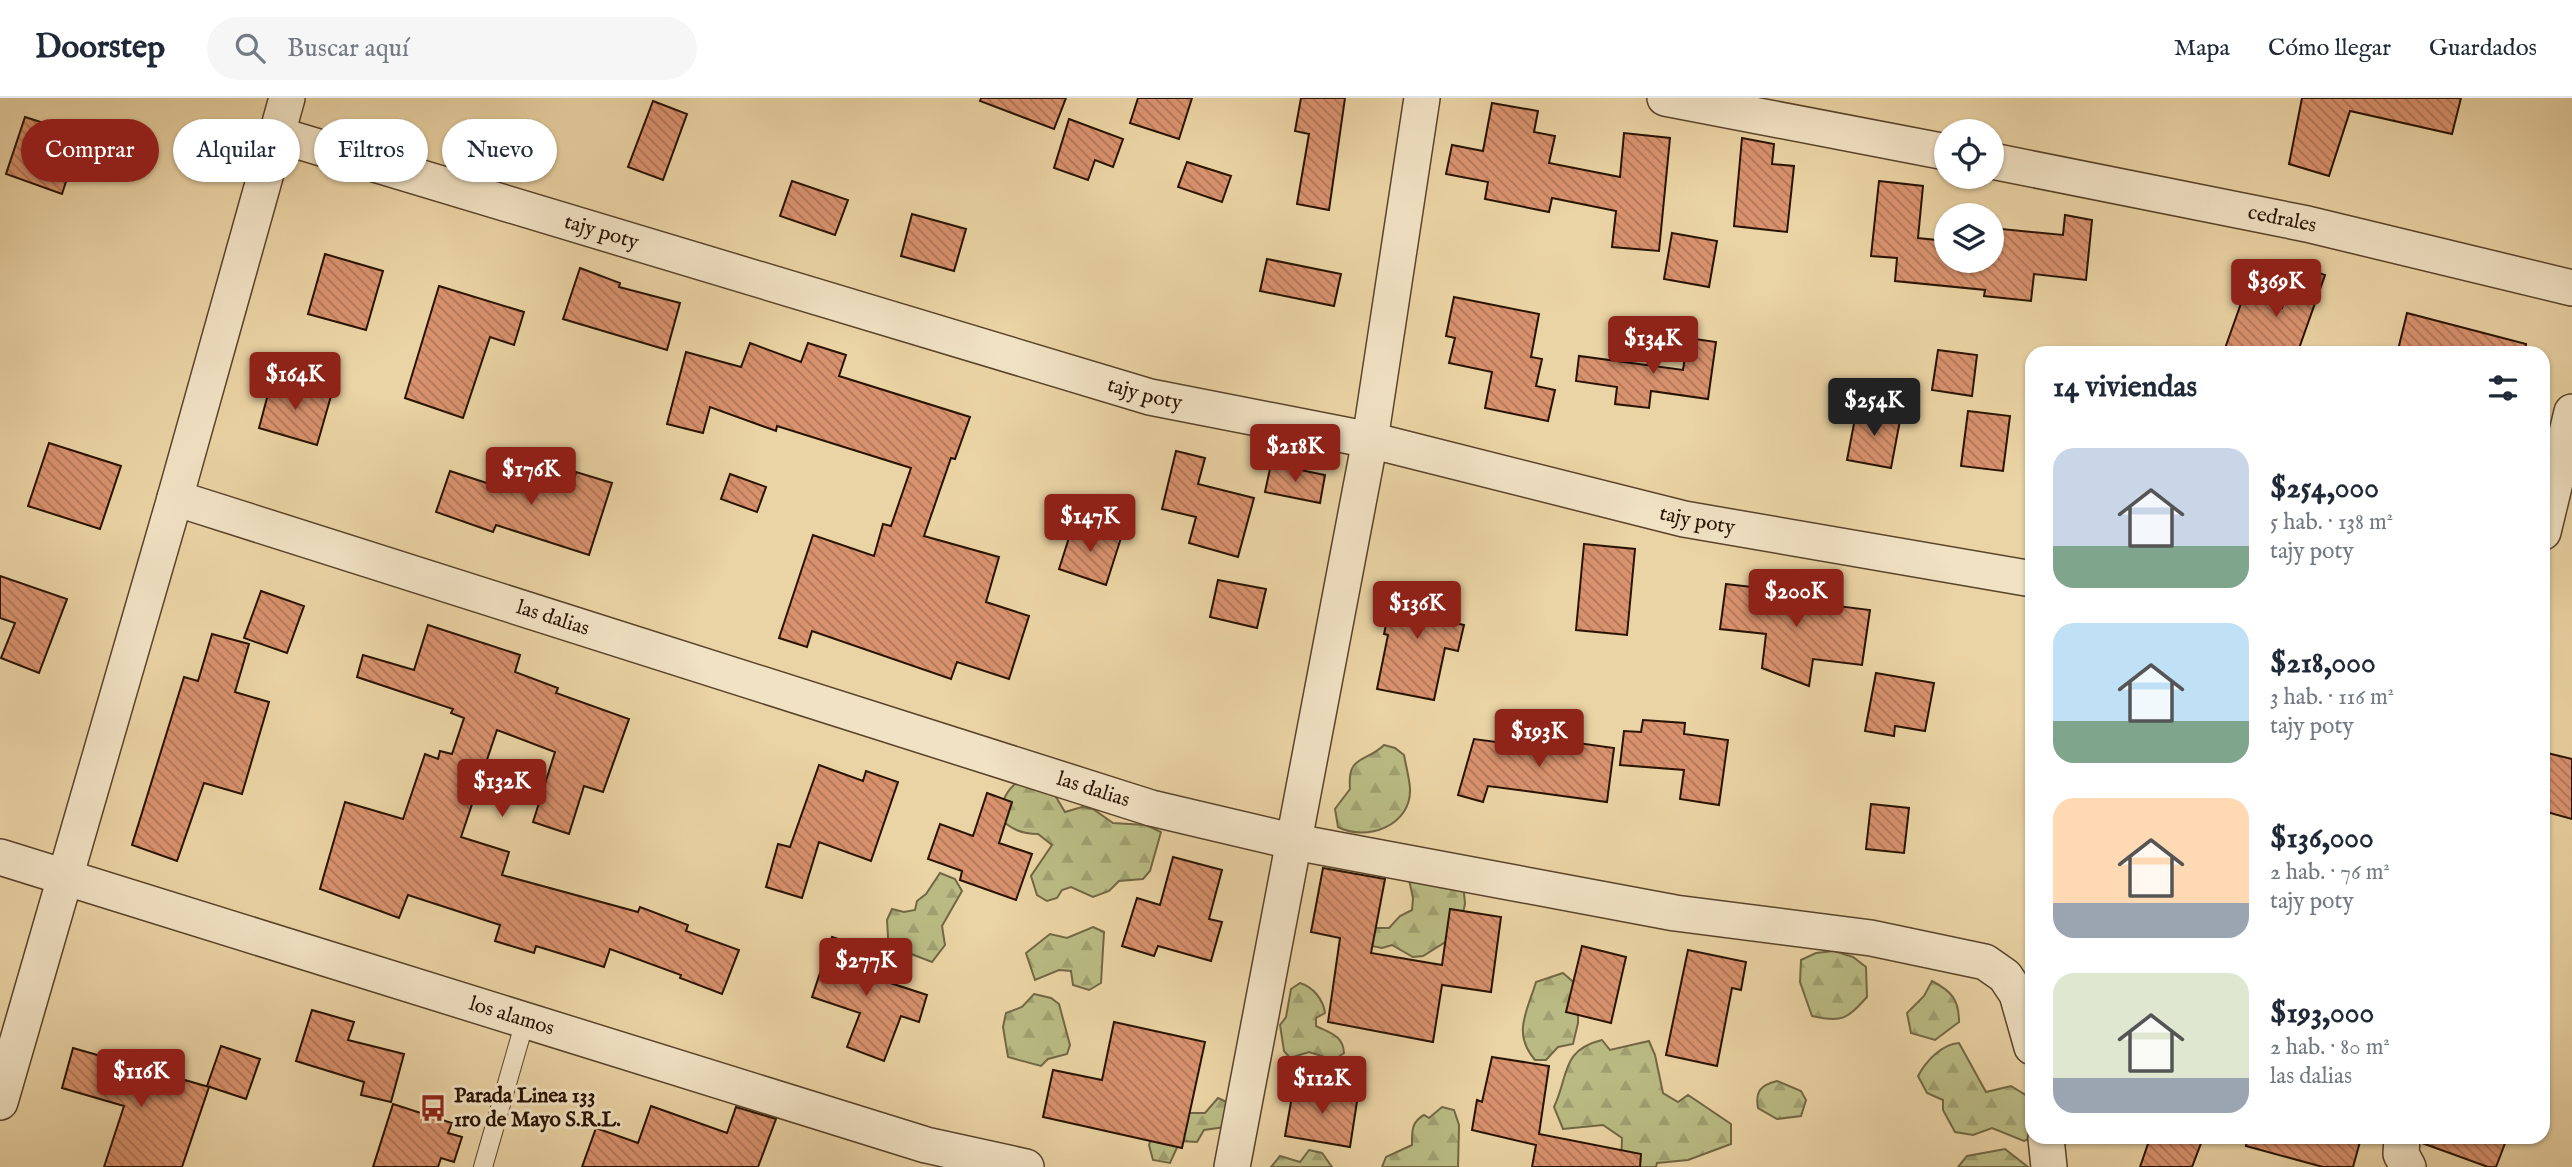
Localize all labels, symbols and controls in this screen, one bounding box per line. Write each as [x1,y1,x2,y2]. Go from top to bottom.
search box [207,17,697,80]
text: Doorstep [35,27,165,69]
icon: search [231,29,269,67]
text: Buscar aquí [287,32,409,65]
text: Mapa [2174,33,2230,64]
text: Cómo llegar [2268,33,2391,64]
text: Guardados [2429,33,2537,64]
chip: Comprar [21,119,159,182]
chip: Alquilar [173,119,300,182]
chip: Filtros [314,119,428,182]
chip: Nuevo [442,119,557,182]
map controls [1934,119,2004,273]
button: locate [1934,119,2004,189]
street label: cedrales [2246,199,2319,239]
button: layers [1934,203,2004,273]
street label: tajy poty [561,208,643,256]
pin: $369K [2227,260,2325,319]
text: $369K [2247,267,2305,296]
pin: $134K [1604,316,1702,376]
text: $134K [1624,324,1682,353]
pin: $164K [246,352,344,412]
text: $164K [266,360,324,389]
text: 14 viviendas [2053,369,2197,407]
icon: filters [2484,369,2522,407]
street label: tajy poty [1104,371,1185,417]
pin: $254K [1825,378,1923,438]
text: $254K [1844,386,1904,415]
pin: $218K [1246,424,1344,484]
text: $218K [1266,432,1324,461]
pin: $176K [482,448,580,507]
text: $176K [502,455,560,484]
text: $254,000 [2270,470,2379,508]
icon: home [2109,476,2193,560]
pin: $147K [1041,494,1139,554]
street label: tajy poty [1657,500,1738,541]
text: $147K [1060,502,1120,531]
text: 5 hab. · 138 m² [2270,508,2393,537]
text: tajy poty [2270,537,2354,566]
pin: $200K [1747,570,1845,629]
text: $200K [1765,577,1827,606]
pin: $136K [1368,582,1466,641]
text: $136K [1389,589,1445,618]
street label: las dalias [513,594,593,642]
text: $218,000 [2270,645,2376,683]
icon: home [2109,651,2193,735]
text: 3 hab. · 116 m² [2270,683,2394,712]
pin: $193K [1490,710,1588,769]
text: tajy poty [2270,712,2354,741]
text: $193K [1511,717,1567,746]
pin: $132K [453,760,551,819]
street label: las dalias [1054,765,1133,814]
text: $132K [473,767,531,796]
text: $136,000 [2270,820,2374,858]
icon: home [2109,826,2193,910]
text: 2 hab. · 76 m² [2270,858,2390,887]
text: tajy poty [2270,887,2354,916]
pin: $277K [817,939,915,998]
text: $277K [835,946,897,975]
street label: los alamos [466,990,558,1042]
text: $193,000 [2270,995,2374,1033]
icon: home [2109,1001,2193,1085]
text: 2 hab. · 80 m² [2270,1033,2390,1062]
pin: $116K [92,1049,190,1109]
pin: $112K [1273,1056,1371,1116]
text: $116K [113,1057,169,1086]
text: las dalias [2270,1062,2352,1091]
text: $112K [1293,1064,1351,1093]
place label: Parada Linea 133 1ro de Mayo S.R.L. [454,1083,621,1134]
bus stop icon: Parada Linea 133 1ro de Mayo S.R.L. [418,1093,448,1123]

